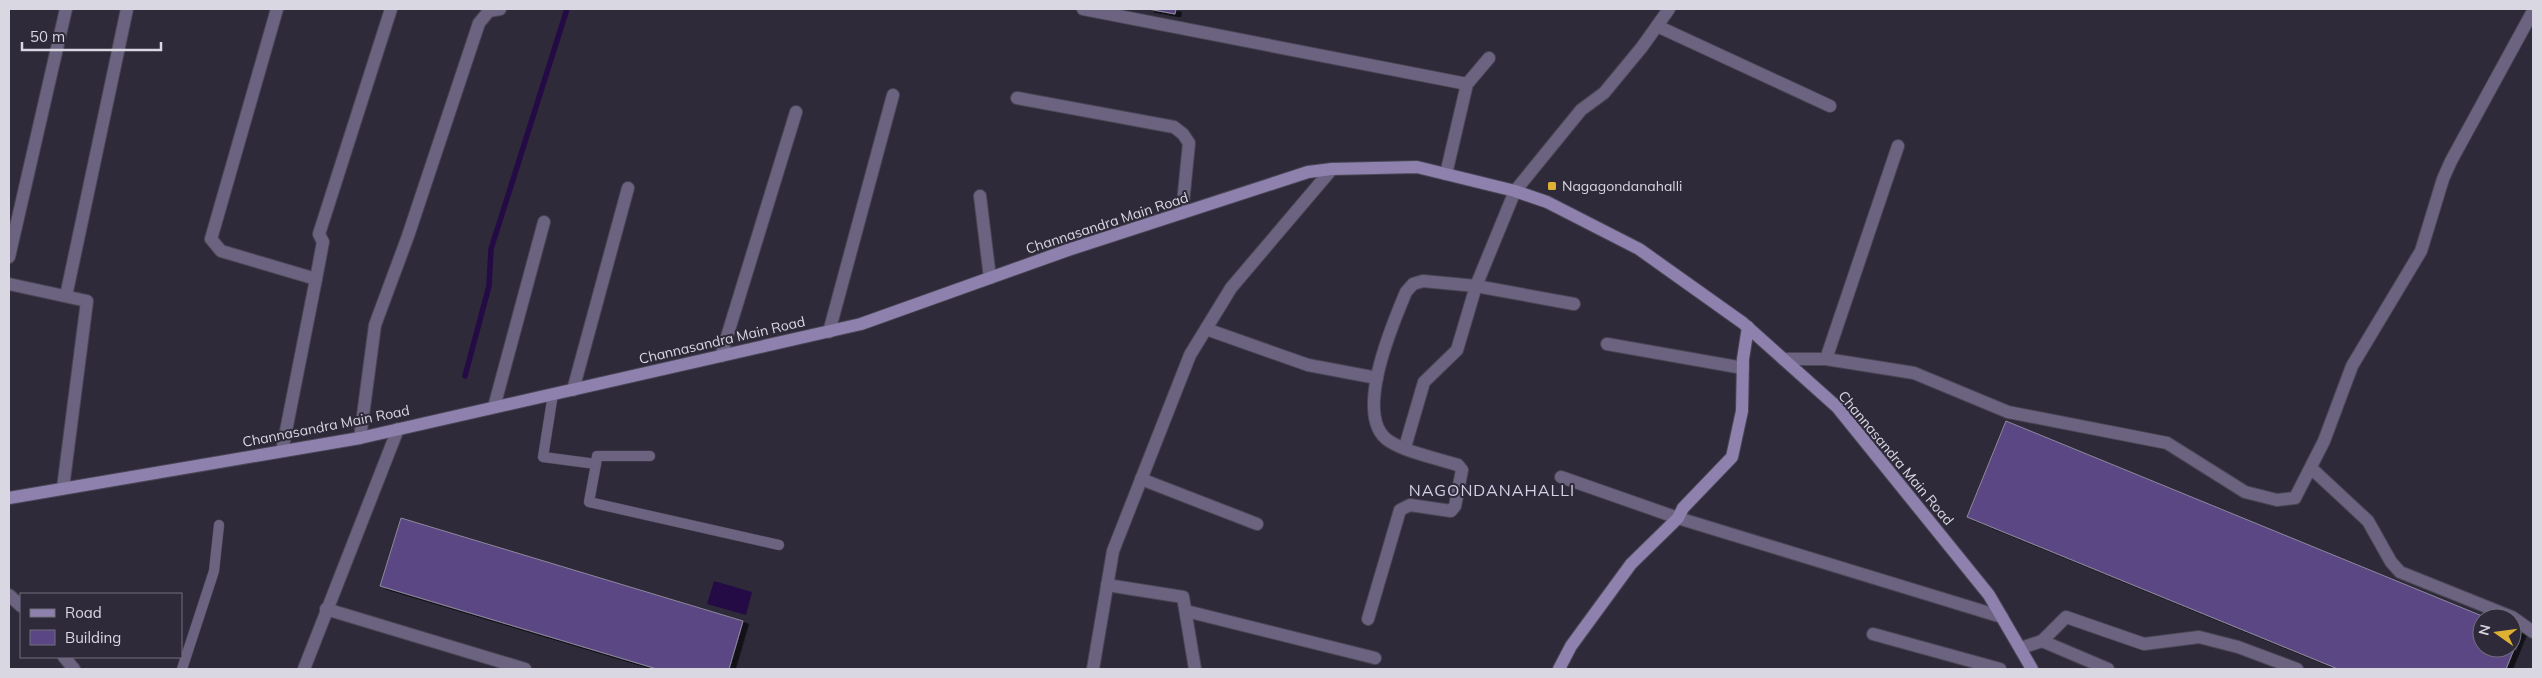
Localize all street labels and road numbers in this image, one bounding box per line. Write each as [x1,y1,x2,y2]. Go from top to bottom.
street label: Channasandra Main Road [1023,188,1191,258]
street label: Channasandra Main Road [637,312,807,368]
street label: Channasandra Main Road [1834,387,1958,529]
street label: Channasandra Main Road [241,401,411,451]

